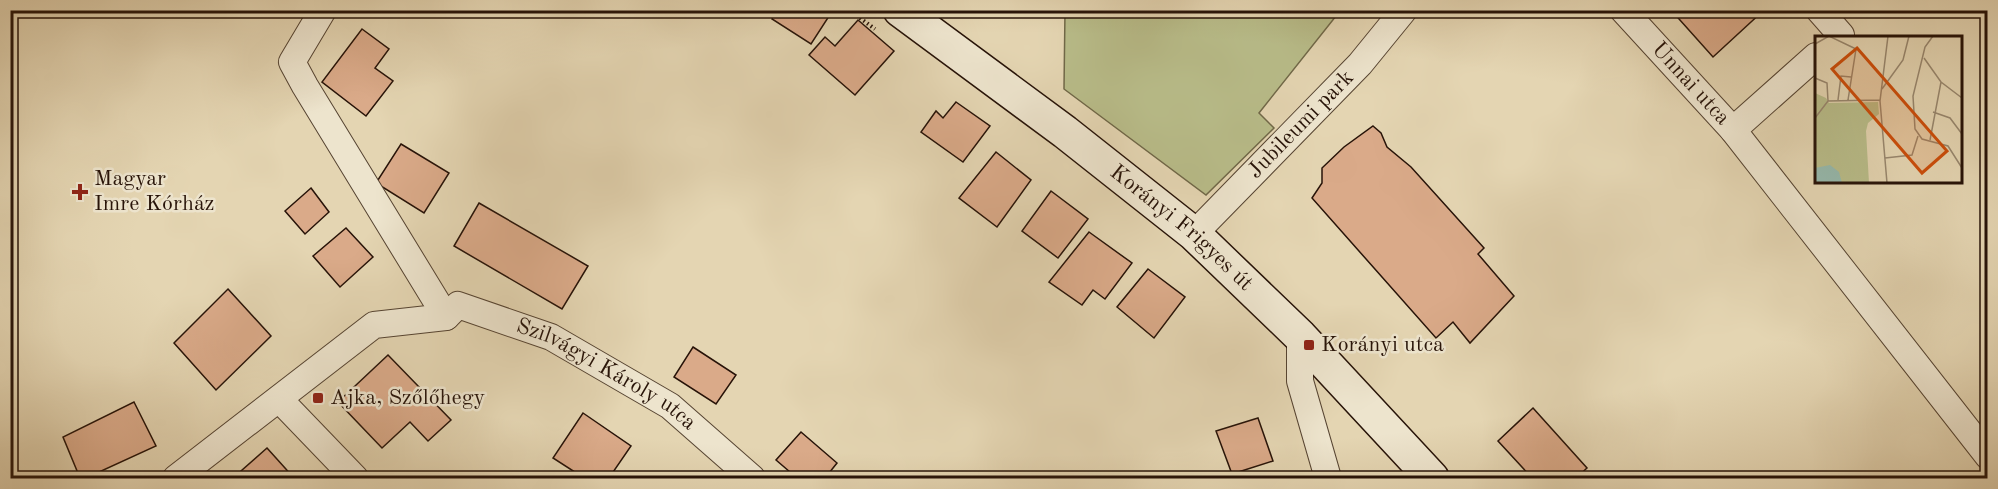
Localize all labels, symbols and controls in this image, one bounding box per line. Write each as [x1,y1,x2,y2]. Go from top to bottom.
inset map [1815,36,1962,183]
street label: Unnai utca [1647,38,1734,130]
street label: Jubileumi park [1244,66,1358,183]
street label: Korányi Frigyes út [1106,161,1257,295]
place label: Magyar Imre Kórház [94,168,215,215]
marker: Magyar Imre Kórház [71,183,89,201]
street label: Szilvágyi Károly utca [513,315,700,434]
place label: Korányi utca [1321,334,1444,356]
marker: Korányi utca [1302,338,1316,352]
place label: Ajka, Szőlőhegy [330,387,486,409]
marker: Ajka, Szőlőhegy [311,391,325,405]

